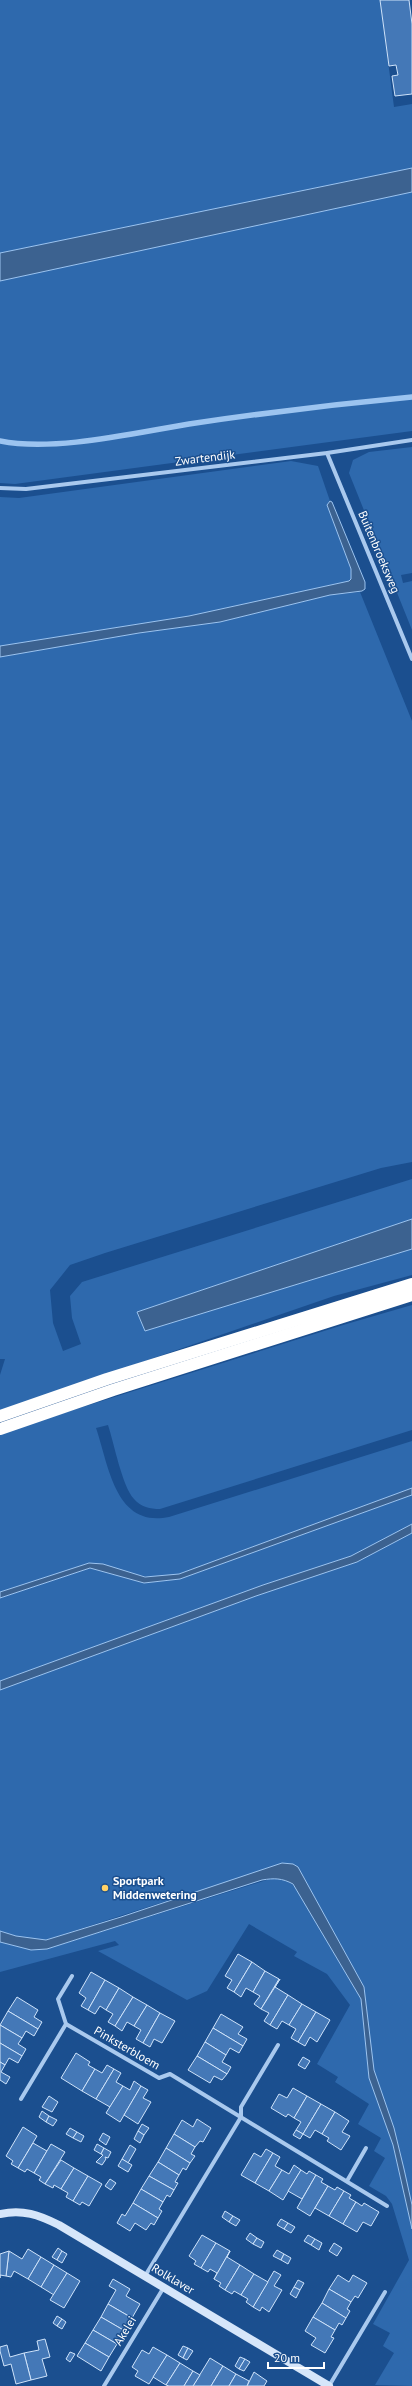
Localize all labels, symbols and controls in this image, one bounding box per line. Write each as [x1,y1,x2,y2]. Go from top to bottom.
street label: Zwartendijk [174,446,236,469]
street label: Buitenbroeksweg [355,508,404,595]
place label: Sportpark Middenwetering [113,1873,197,1902]
marker: Sportpark Middenwetering [100,1883,110,1893]
street label: Pinksterbloem [92,2023,163,2072]
street label: Rolklaver [149,2260,197,2297]
street label: Akelei [110,2313,139,2348]
scale bar [268,2344,324,2370]
text: 20 m [274,2350,300,2365]

